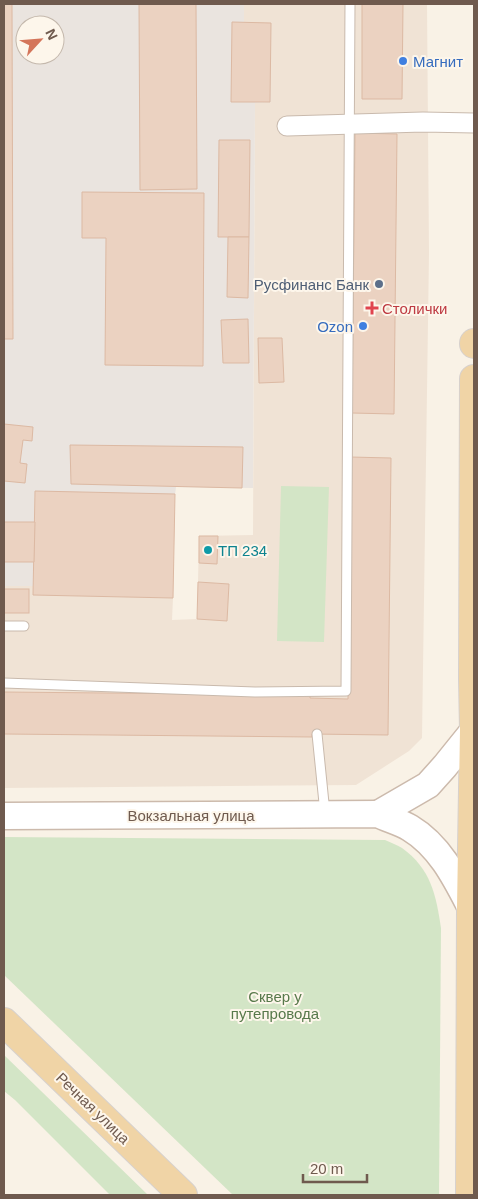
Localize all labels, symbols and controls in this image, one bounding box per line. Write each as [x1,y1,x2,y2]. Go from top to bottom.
north arrow [15,15,65,65]
text: N [42,26,61,42]
place label: Магнит [413,53,463,70]
marker: Магнит [397,55,409,67]
place label: Русфинанс Банк [254,276,369,293]
marker: Русфинанс Банк [373,278,385,290]
place label: Столички [382,300,447,317]
marker: Столички [366,302,378,314]
place label: Ozon [317,318,353,335]
marker: Ozon [357,320,369,332]
place label: ТП 234 [218,542,267,559]
marker: ТП 234 [202,544,214,556]
street label: Вокзальная улица [127,807,255,824]
park label: Сквер у путепровода [231,988,320,1022]
street label: Речная улица [53,1069,134,1148]
scale bar [303,1152,367,1184]
text: 20 m [310,1160,343,1177]

